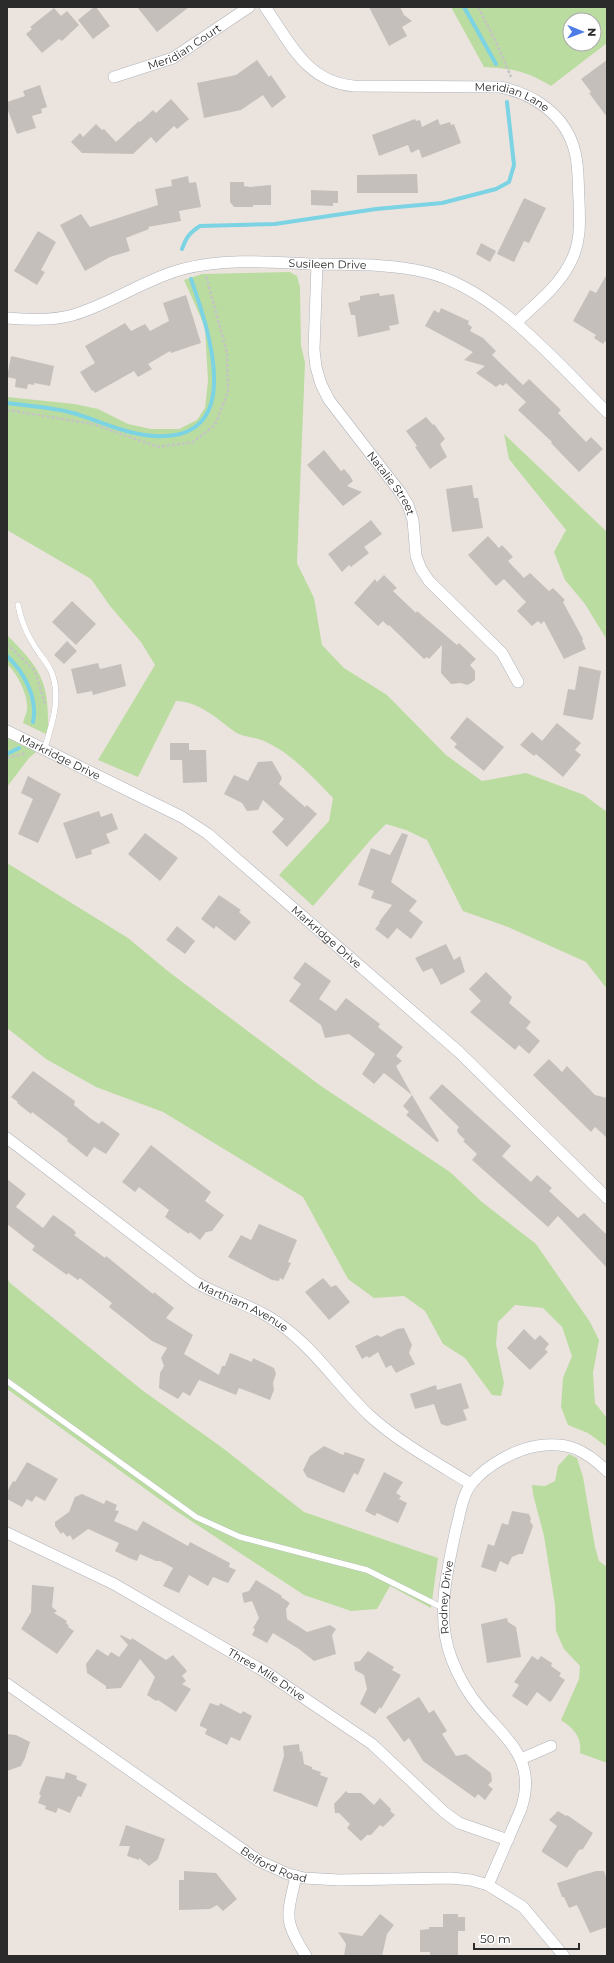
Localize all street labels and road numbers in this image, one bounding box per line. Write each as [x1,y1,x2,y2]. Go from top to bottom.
street label: Meridian Court [146,20,224,73]
street label: Meridian Lane [474,80,553,115]
street label: Susileen Drive [288,256,367,272]
street label: Natalie Street [364,449,418,517]
street label: Markridge Drive [17,731,103,783]
street label: Markridge Drive [288,903,365,971]
street label: Marthiam Avenue [196,1278,291,1335]
street label: Rodney Drive [436,1559,456,1635]
street label: Three Mile Drive [225,1645,308,1704]
street label: Belford Road [238,1843,308,1885]

